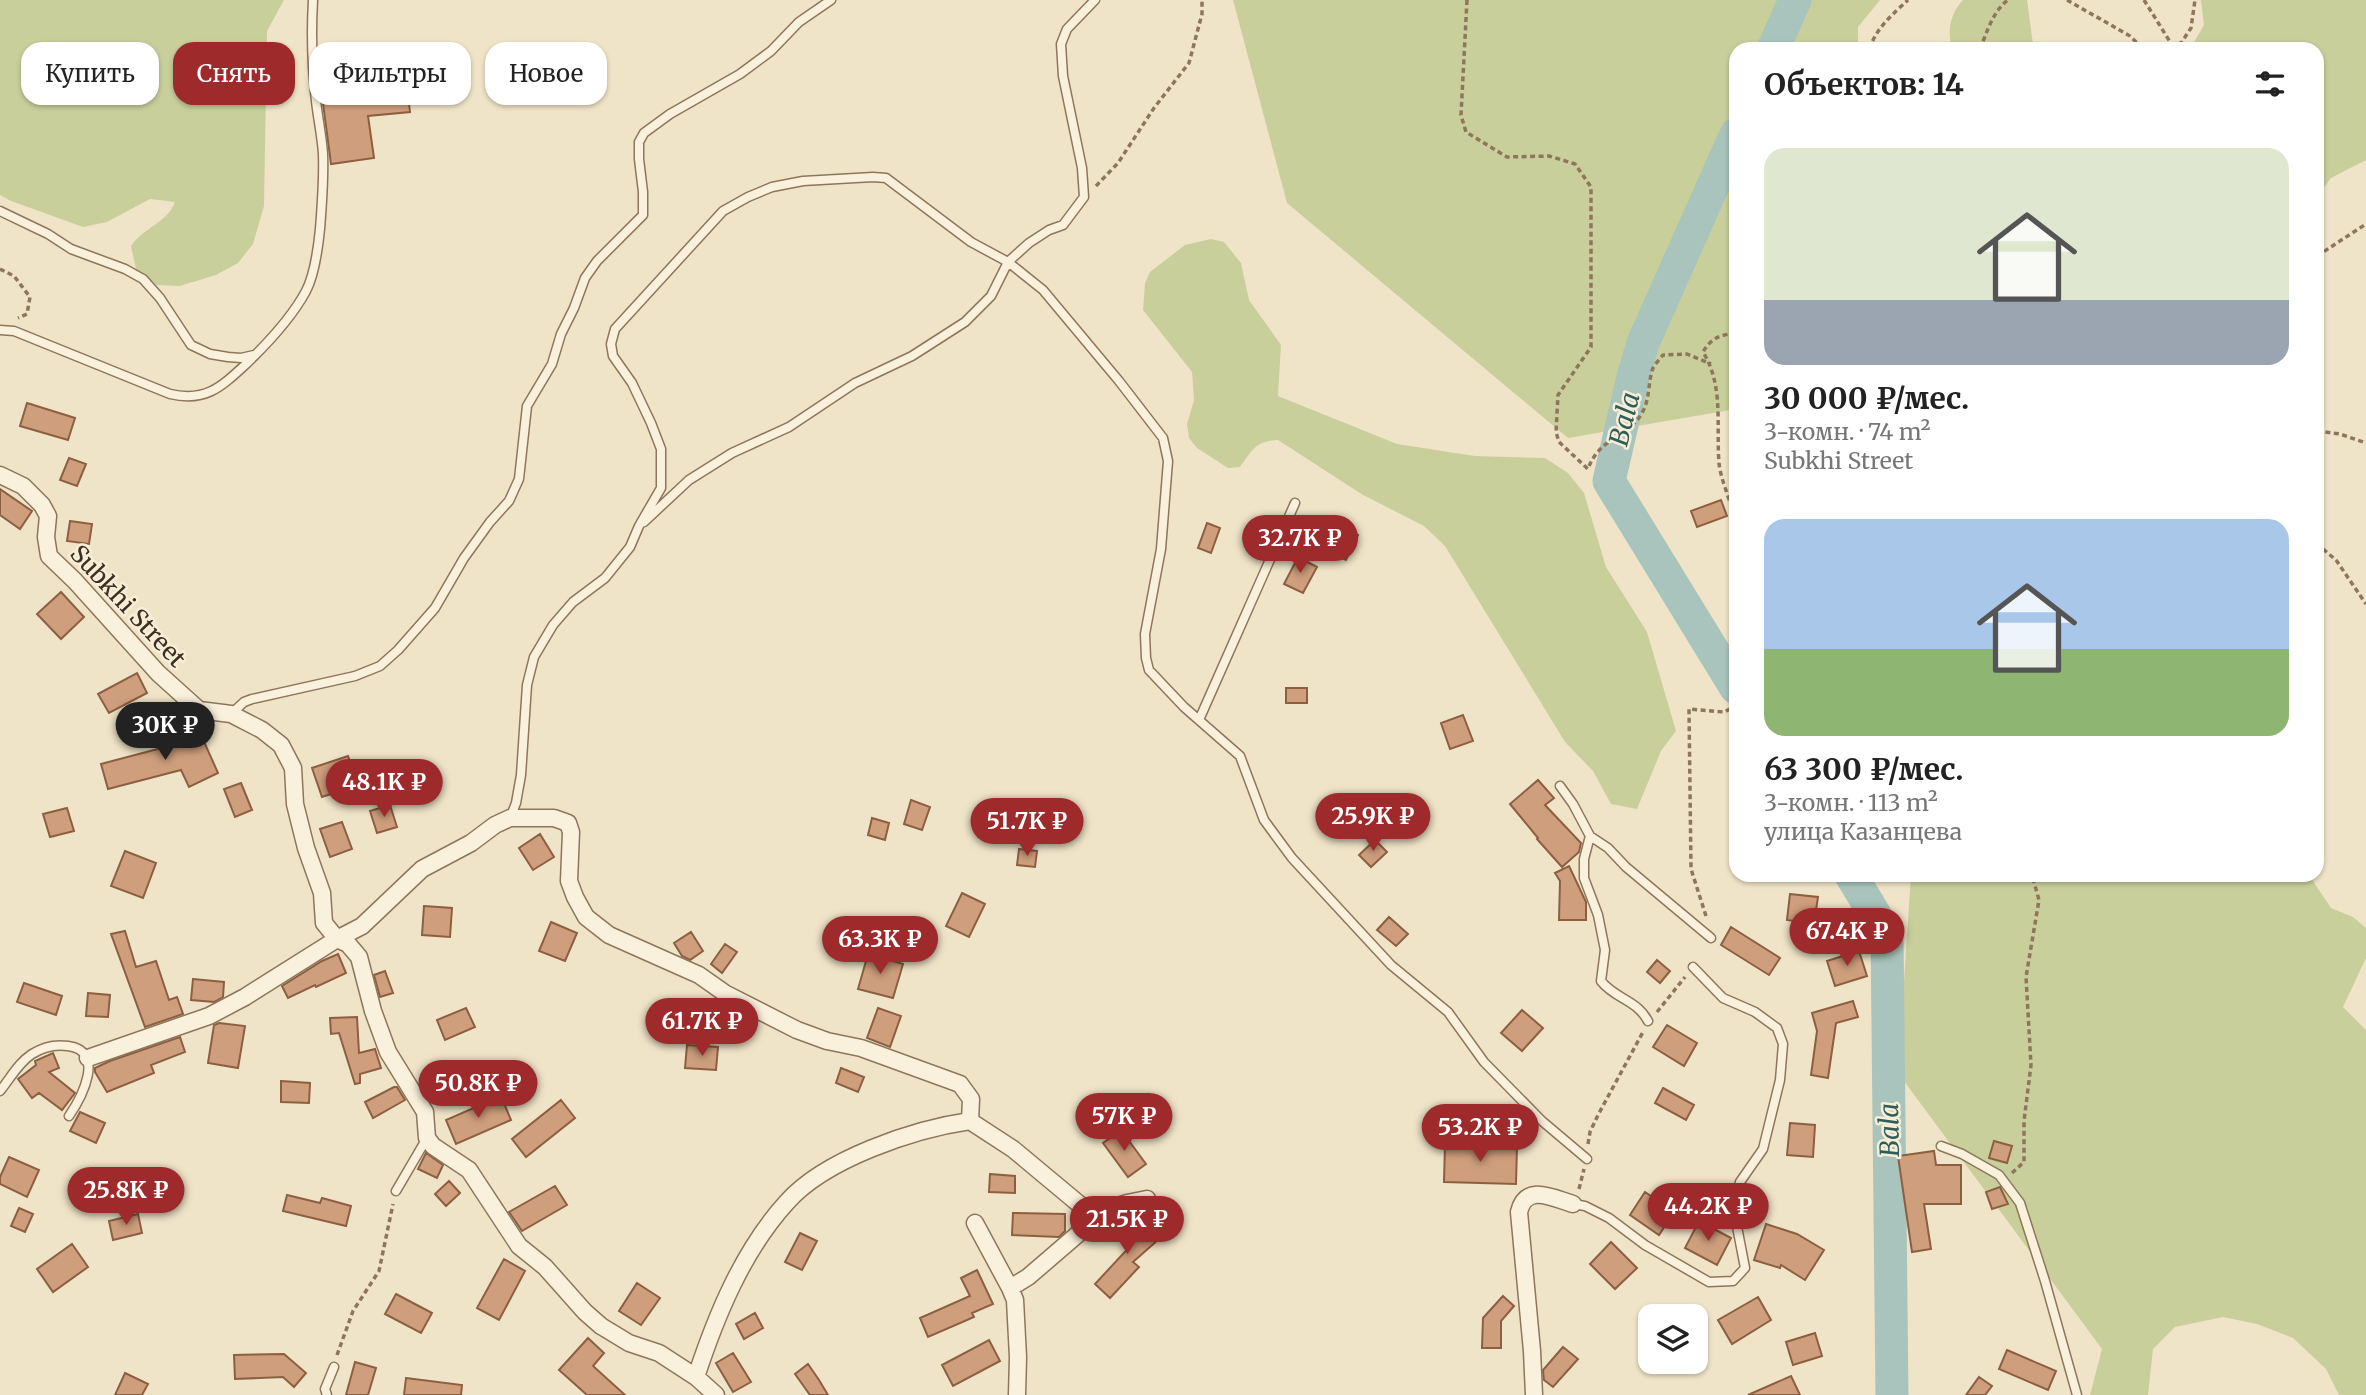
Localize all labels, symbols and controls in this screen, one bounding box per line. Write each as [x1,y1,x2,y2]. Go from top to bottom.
chip: Купить [21,42,159,105]
chip: Снять [173,42,295,105]
chip: Фильтры [309,42,471,105]
chip: Новое [485,42,607,105]
text: Объектов: 14 [1764,65,1964,103]
icon: filters [2251,65,2289,103]
icon: home [1964,194,2090,320]
text: 30 000 ₽/мес. [1764,379,1969,417]
water label: Bala [1601,389,1647,449]
text: 3-комн. · 74 m² [1764,417,1930,446]
text: Subkhi Street [1764,446,1913,475]
pin: 32.7K ₽ [1235,516,1365,575]
text: 32.7K ₽ [1258,523,1342,552]
street label: Subkhi Street [64,538,193,674]
icon: home [1964,565,2090,691]
pin: 30K ₽ [116,702,214,762]
text: 30K ₽ [132,710,198,739]
text: 63 300 ₽/мес. [1764,750,1963,788]
pin: 48.1K ₽ [319,760,449,819]
text: 48.1K ₽ [342,767,426,796]
text: 3-комн. · 113 m² [1764,788,1938,817]
pin: 25.9K ₽ [1308,794,1438,853]
pin: 51.7K ₽ [962,798,1092,858]
text: 25.9K ₽ [1331,801,1415,830]
text: 51.7K ₽ [987,806,1067,835]
text: улица Казанцева [1764,817,1962,846]
pin: 67.4K ₽ [1782,908,1912,968]
pin: 63.3K ₽ [815,916,945,976]
text: 67.4K ₽ [1805,916,1889,945]
text: 63.3K ₽ [838,924,922,953]
pin: 61.7K ₽ [637,998,767,1058]
text: 61.7K ₽ [661,1006,743,1035]
pin: 50.8K ₽ [413,1060,543,1120]
text: 50.8K ₽ [434,1068,522,1097]
pin: 57K ₽ [1075,1094,1173,1153]
text: 57K ₽ [1091,1101,1157,1130]
water label: Bala [1872,1103,1906,1157]
pin: 53.2K ₽ [1415,1104,1545,1164]
text: 53.2K ₽ [1438,1112,1522,1141]
pin: 25.8K ₽ [61,1168,191,1227]
text: 25.8K ₽ [83,1175,169,1204]
pin: 44.2K ₽ [1643,1184,1773,1243]
text: 44.2K ₽ [1664,1191,1752,1220]
pin: 21.5K ₽ [1062,1196,1192,1256]
text: 21.5K ₽ [1086,1204,1168,1233]
map controls [1638,1304,1708,1374]
button: layers [1638,1304,1708,1374]

